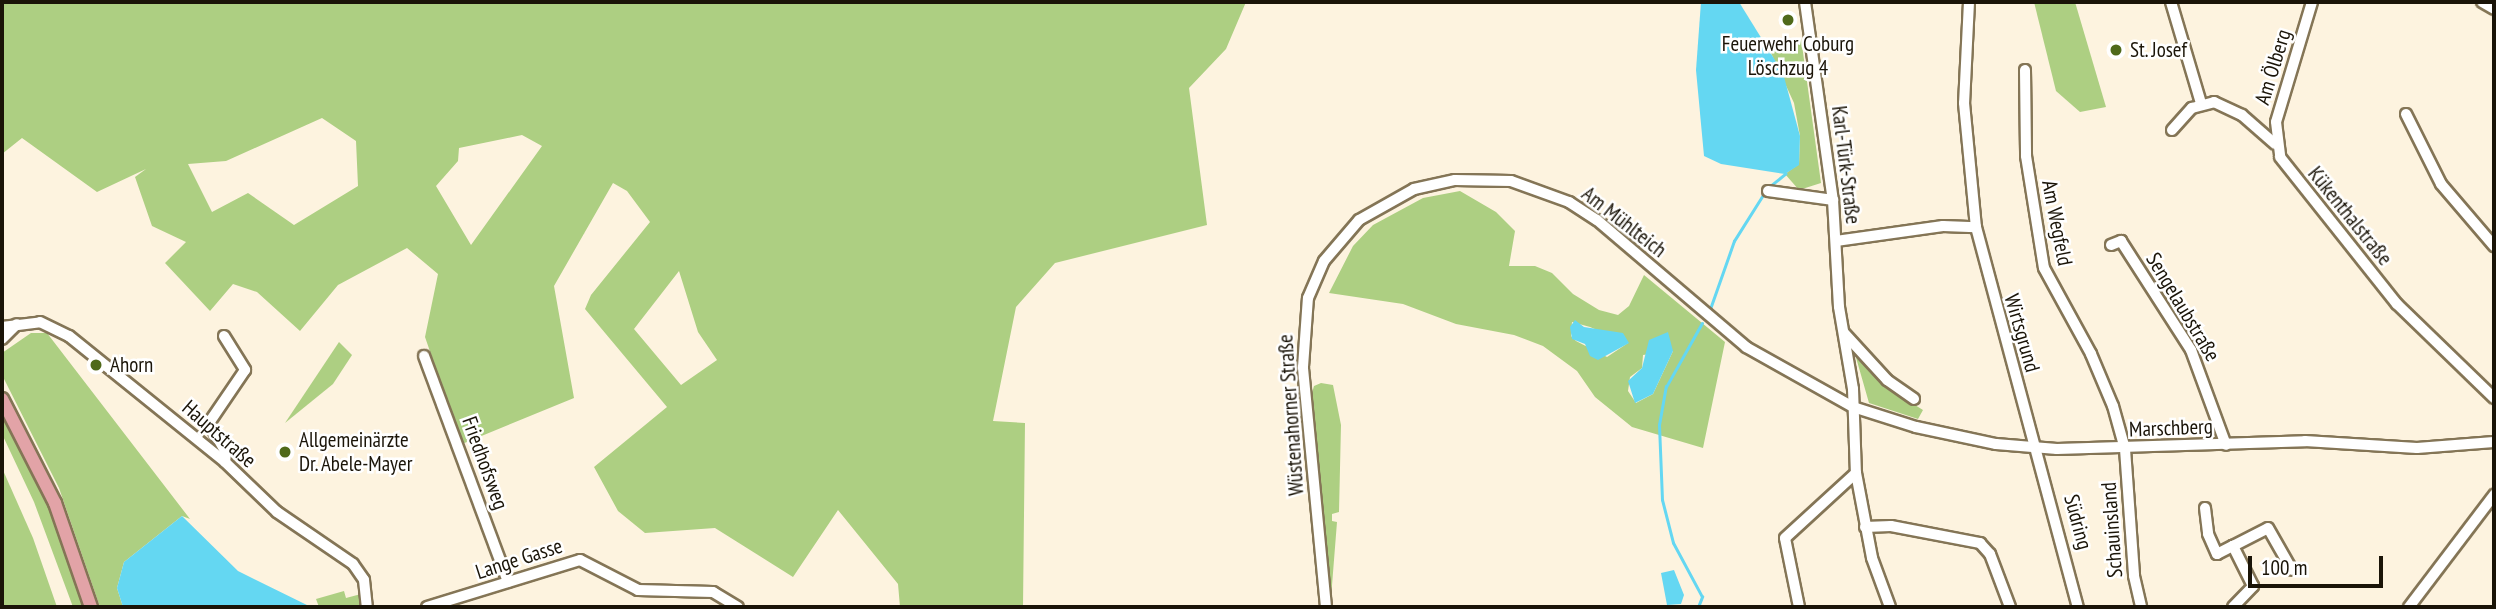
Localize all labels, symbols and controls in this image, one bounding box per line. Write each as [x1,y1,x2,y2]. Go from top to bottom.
marker: Feuerwehr Coburg Löschzug 4 [1780,12,1796,28]
street label: Am Ölberg [2250,26,2296,108]
place label: Feuerwehr Coburg Löschzug 4 [1722,31,1854,81]
place label: St. Josef [2130,37,2188,63]
marker: St. Josef [2108,42,2124,58]
street label: Karl-Türk-Straße [1826,104,1866,226]
street label: Kükenthalstraße [2303,162,2397,270]
street label: Am Wegfeld [2036,178,2078,268]
street label: Am Mühlteich [1577,181,1671,263]
street label: Sengelaubstraße [2141,248,2225,366]
street label: Wirtsgrund [1999,291,2045,375]
street label: Wüstenahorner Straße [1273,333,1309,497]
place label: Ahorn [110,352,153,378]
marker: Ahorn [88,357,104,373]
street label: Hauptstraße [177,395,261,473]
street label: Friedhofsweg [457,413,513,513]
street label: Marschberg [2129,414,2213,442]
place label: Allgemeinärzte Dr. Abele-Mayer [299,427,414,477]
marker: Allgemeinärzte Dr. Abele-Mayer [277,444,293,460]
street label: Schauinsland [2096,481,2128,579]
street label: Südring [2059,492,2097,552]
street label: Lange Gasse [472,533,566,585]
scale bar [2251,542,2386,586]
text: 100 m [2261,554,2307,581]

